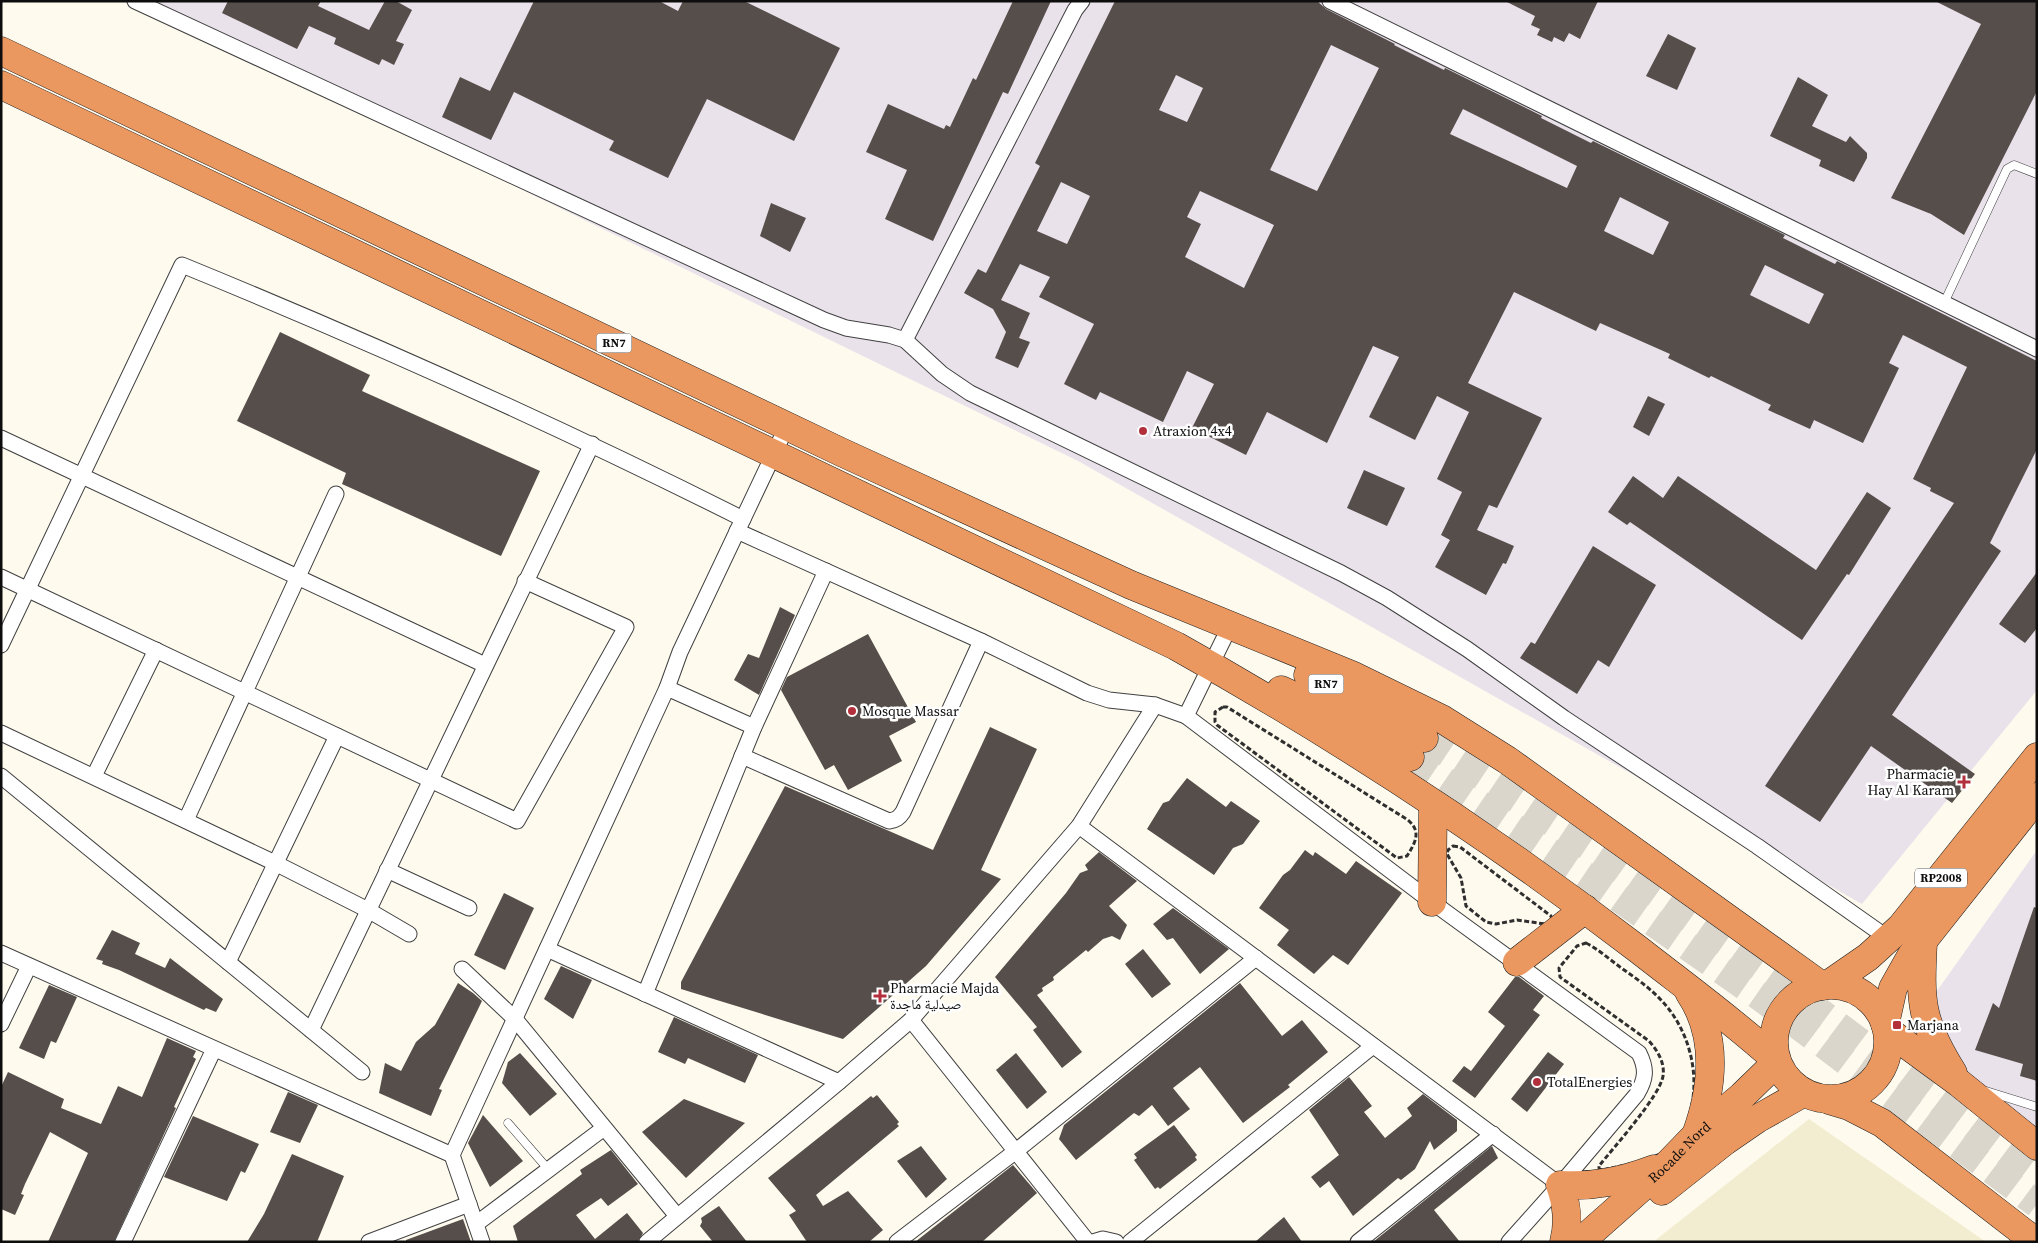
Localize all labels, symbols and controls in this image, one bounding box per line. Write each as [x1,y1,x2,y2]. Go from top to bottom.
road number: RN7 [596,333,632,352]
place label: Atraxion 4x4 [1153,421,1232,441]
marker: Atraxion 4x4 [1137,425,1149,437]
road number: RN7 [1308,674,1344,694]
place label: Mosque Massar [862,701,959,721]
marker: Mosque Massar [846,705,858,717]
place label: Pharmacie Hay Al Karam [1867,764,1954,800]
marker: Pharmacie Hay Al Karam [1958,776,1970,788]
road number: RP2008 [1915,868,1967,888]
place label: Pharmacie Majda صيدلية ماجدة [890,978,1000,1014]
marker: Pharmacie Majda صيدلية ماجدة [874,990,886,1002]
place label: Marjana [1907,1015,1960,1035]
marker: Marjana [1891,1019,1903,1031]
place label: TotalEnergies [1547,1072,1632,1092]
marker: TotalEnergies [1531,1076,1543,1088]
street label: Rocade Nord [1644,1117,1715,1187]

